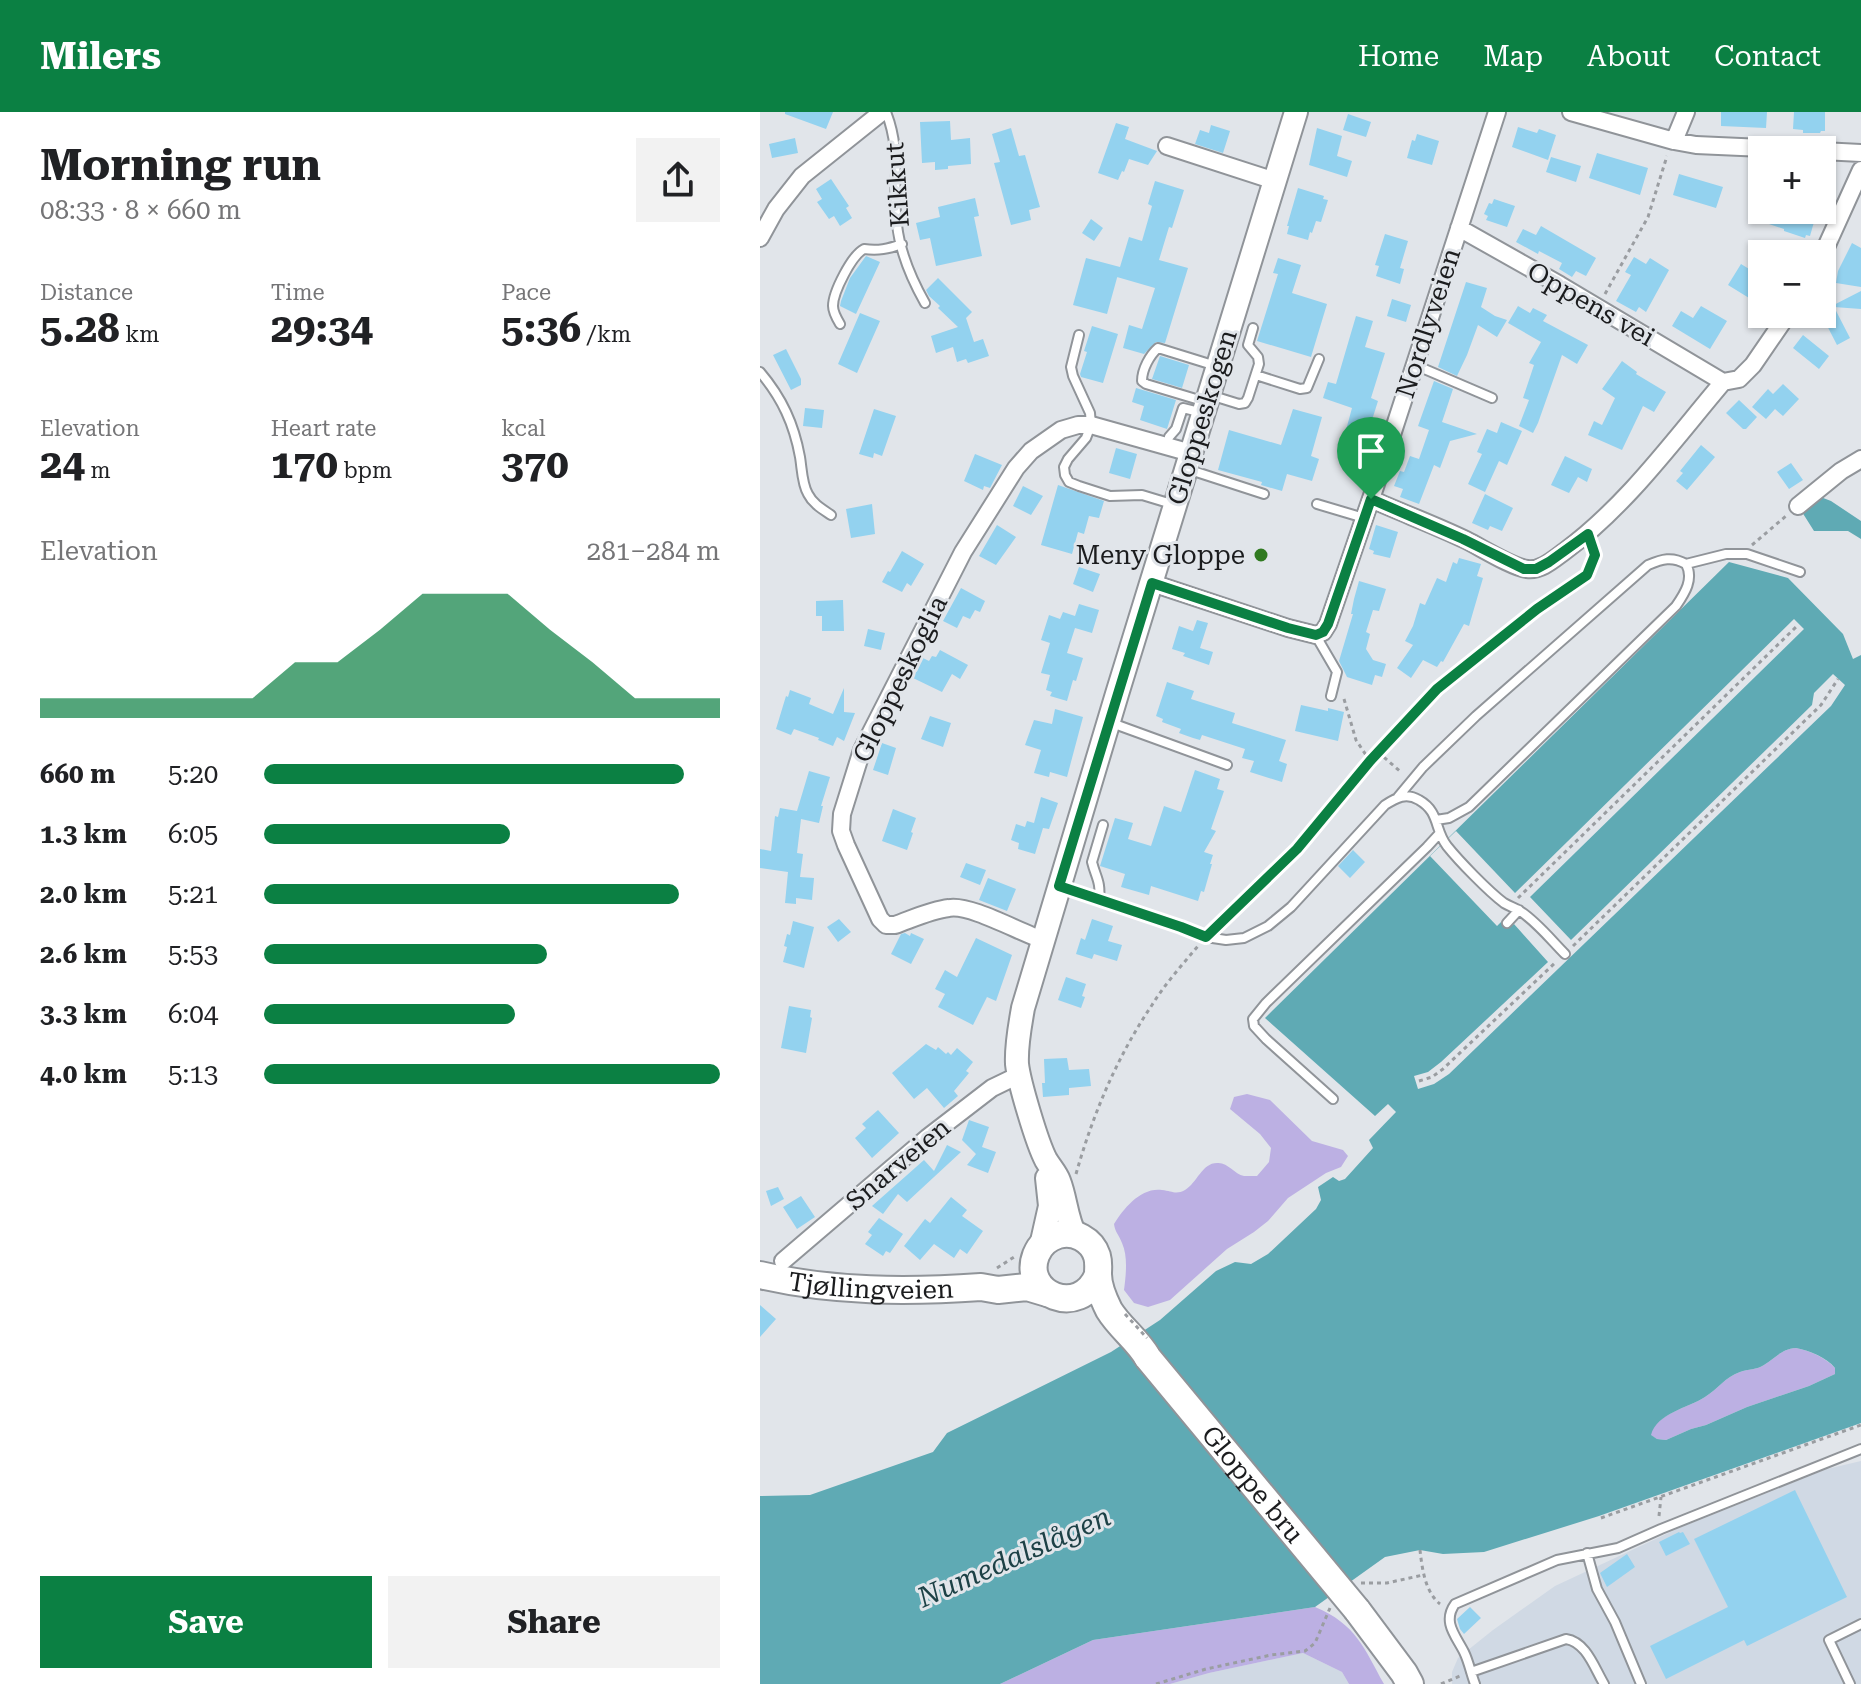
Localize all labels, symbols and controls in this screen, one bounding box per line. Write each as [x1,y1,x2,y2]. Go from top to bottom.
text: Milers [40,34,161,78]
text: Home [1358,40,1439,73]
text: Map [1483,40,1543,73]
text: About [1587,40,1670,73]
text: Contact [1714,40,1821,73]
map controls [1748,136,1836,328]
button: + [1748,136,1836,224]
button: share [636,138,720,222]
text: Morning run [40,139,321,191]
street label: Kikkut [879,141,915,229]
text: 08:33 · 8 × 660 m [40,195,241,225]
button: − [1748,240,1836,328]
street label: Nordlyveien [1390,244,1466,402]
street label: Oppens vei [1522,256,1660,352]
text: Distance [40,280,133,305]
text: Time [271,280,325,305]
text: Pace [501,280,551,305]
text: 5.28 [40,305,120,352]
text: 29:34 [271,305,373,352]
text: 5:36 [501,305,581,352]
text: km [120,322,159,347]
text: /km [581,322,631,347]
street label: Gloppeskogen [1161,326,1243,508]
text: Elevation [40,416,140,441]
text: Heart rate [271,416,376,441]
text: kcal [501,416,546,441]
pin [1337,417,1405,499]
icon: arrive [1349,429,1393,473]
text: 24 [40,441,85,488]
text: 170 [271,441,338,488]
text: 370 [501,441,569,488]
text: m [85,458,110,483]
text: bpm [338,458,392,483]
text: Elevation [40,536,158,566]
text: 281–284 m [587,536,720,566]
place label: Meny Gloppe [1075,540,1245,570]
marker: Meny Gloppe [1252,546,1270,564]
street label: Gloppeskoglia [847,591,953,767]
text: 660 m [40,759,115,789]
text: 5:20 [168,759,218,789]
text: 1.3 km [40,819,127,849]
text: 6:05 [168,819,218,849]
text: 2.0 km [40,879,127,909]
text: 5:21 [168,879,218,909]
text: 2.6 km [40,939,127,969]
text: 5:53 [168,939,218,969]
text: 3.3 km [40,999,127,1029]
text: 6:04 [168,999,218,1029]
text: 4.0 km [40,1059,127,1089]
text: 5:13 [168,1059,218,1089]
street label: Snarveien [840,1112,956,1216]
street label: Tjøllingveien [786,1266,955,1305]
street label: Gloppe bru [1196,1420,1310,1549]
water label: Numedalslågen [912,1500,1116,1615]
button: Save [40,1576,372,1668]
button: Share [388,1576,720,1668]

